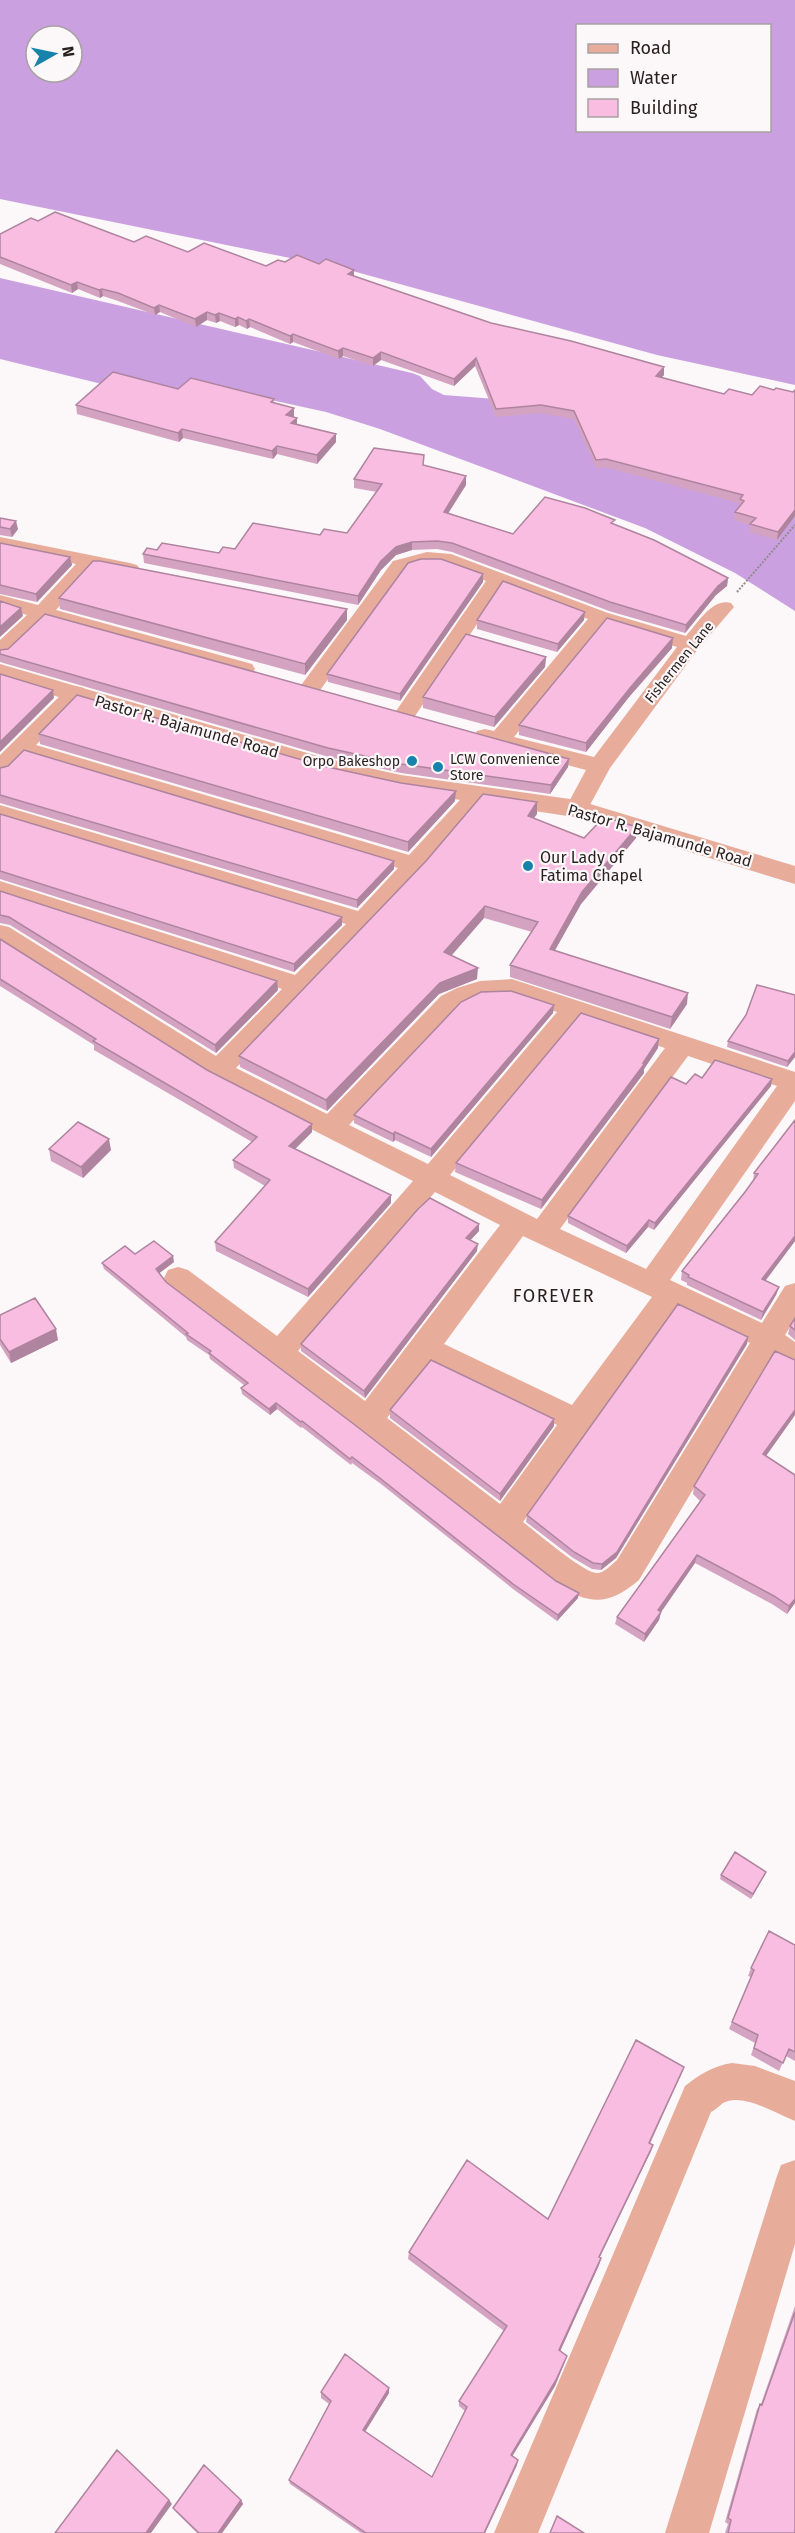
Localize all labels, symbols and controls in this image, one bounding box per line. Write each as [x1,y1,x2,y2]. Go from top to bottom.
north arrow [24,24,84,84]
legend [576,24,771,132]
text: Road [630,37,672,59]
text: N [58,45,79,58]
text: Water [630,67,677,89]
text: Building [630,97,698,119]
street label: Fishermen Lane [641,618,717,706]
street label: Pastor R. Bajamunde Road [93,691,281,762]
place label: LCW Convenience Store [450,751,560,784]
place label: Orpo Bakeshop [303,753,400,770]
marker: Orpo Bakeshop [405,754,419,768]
marker: LCW Convenience Store [431,760,445,774]
street label: Pastor R. Bajamunde Road [566,800,754,871]
place label: Our Lady of Fatima Chapel [540,848,643,885]
marker: Our Lady of Fatima Chapel [521,859,535,873]
district label: FOREVER [513,1285,595,1307]

